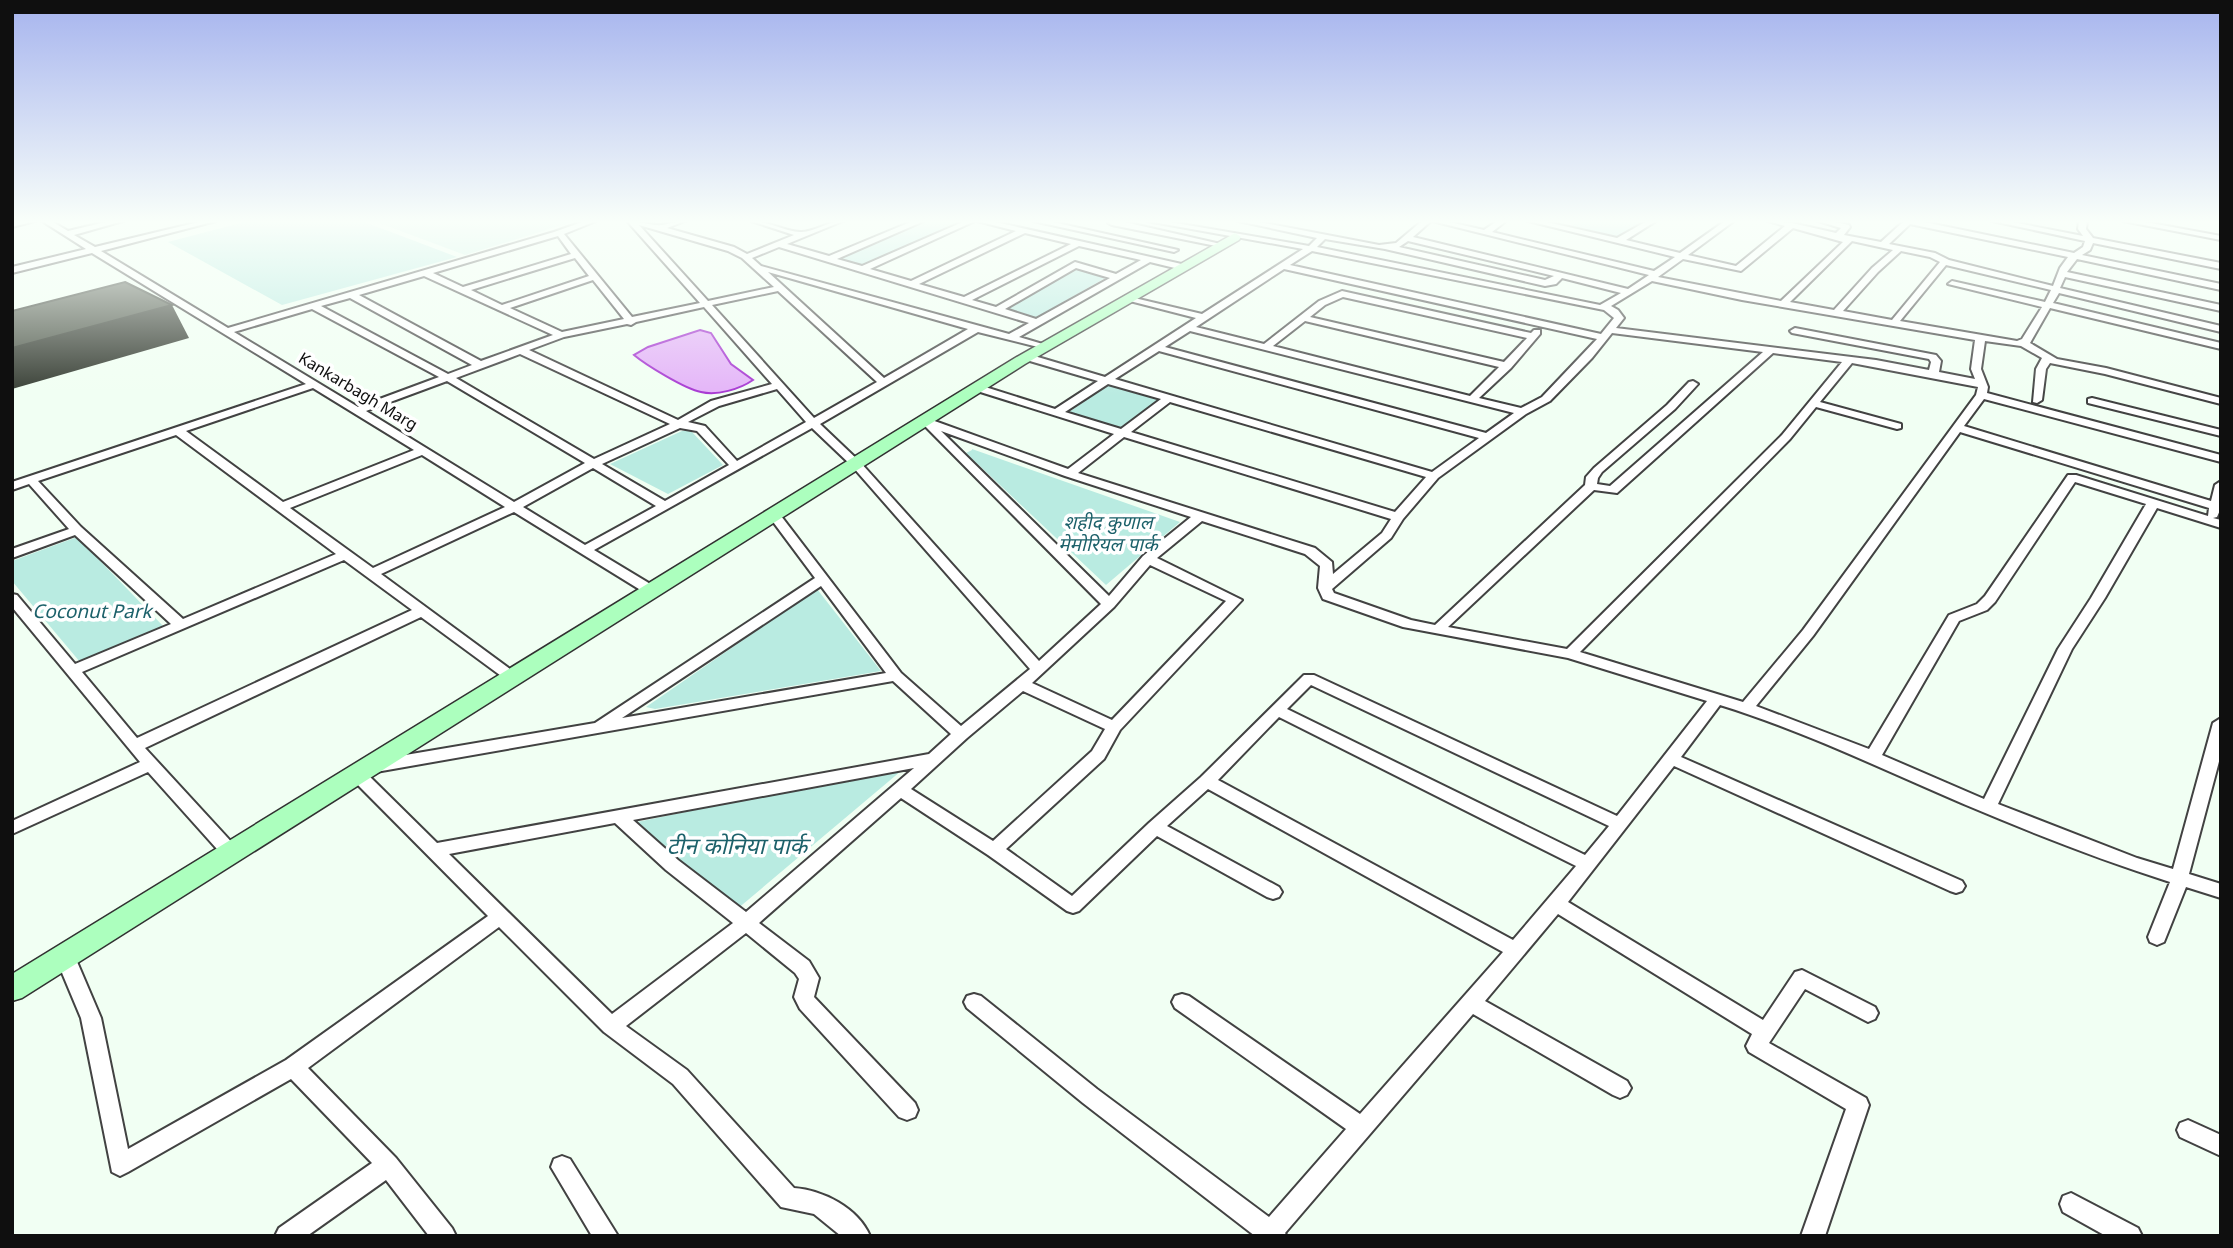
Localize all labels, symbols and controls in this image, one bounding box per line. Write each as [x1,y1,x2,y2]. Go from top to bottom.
street label: Kankarbagh Marg [294,349,420,437]
park label: शहीद कुणाल मेमोरियल पार्क [1058,511,1161,559]
park label: Coconut Park [32,601,155,626]
park label: टीन कोनिया पार्क [667,833,812,863]

